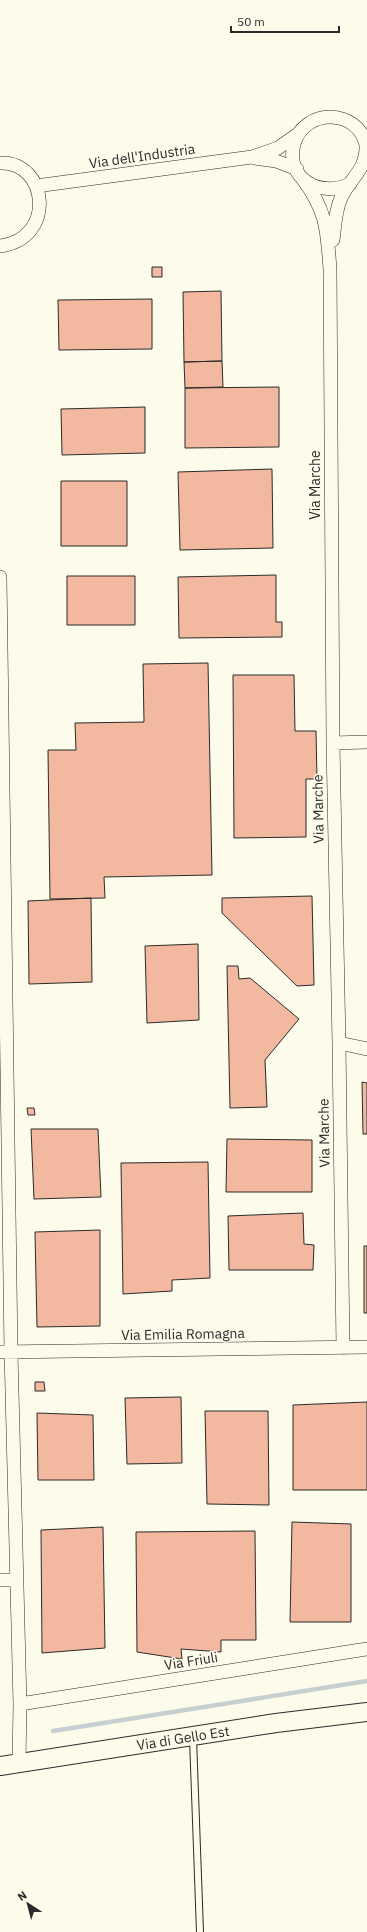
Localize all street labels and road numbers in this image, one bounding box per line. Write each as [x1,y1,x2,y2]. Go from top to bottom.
street label: Via dell'Industria [88,140,197,172]
street label: Via Marche [306,450,324,520]
street label: Via Marche [308,774,328,844]
street label: Via Marche [314,1098,334,1168]
street label: Via Emilia Romagna [121,1324,246,1344]
street label: Via Friuli [163,1648,219,1674]
street label: Via di Gello Est [135,1722,231,1754]

